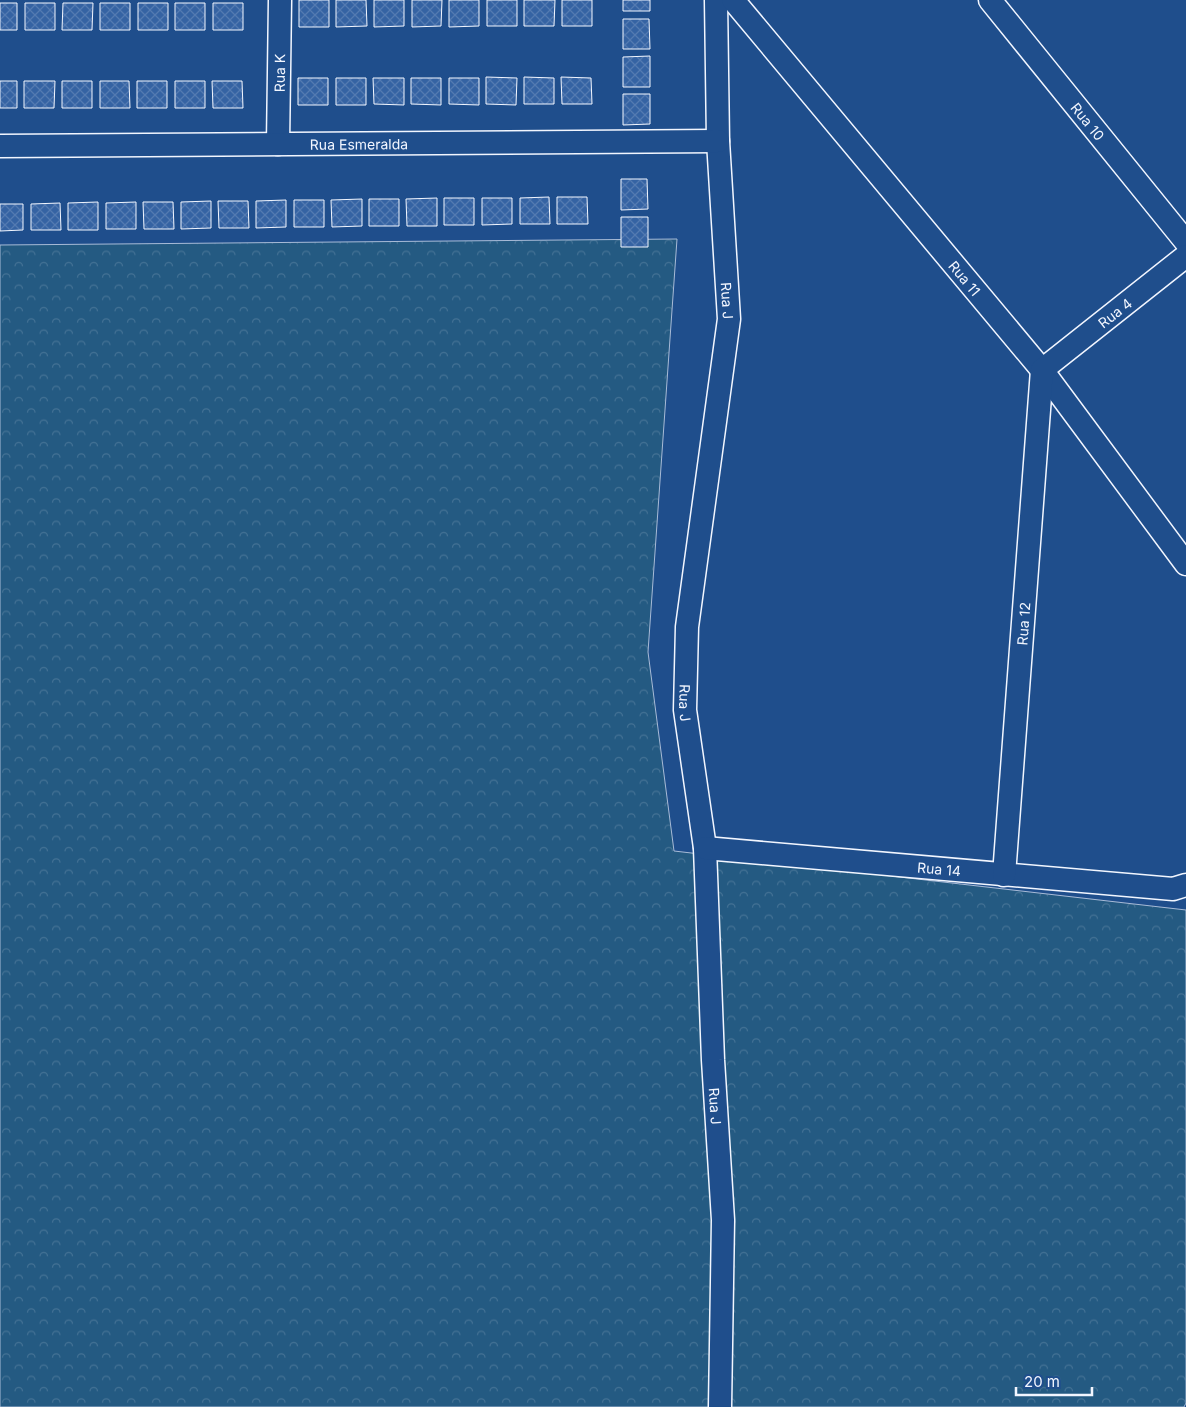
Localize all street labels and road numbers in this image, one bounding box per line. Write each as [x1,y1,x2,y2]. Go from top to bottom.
street label: Rua K [270,53,288,92]
street label: Rua 10 [1068,99,1109,144]
street label: Rua Esmeralda [310,135,408,152]
street label: Rua 11 [946,257,985,299]
street label: Rua J [718,282,737,320]
street label: Rua 4 [1094,294,1135,331]
street label: Rua 12 [1013,601,1033,646]
street label: Rua J [677,684,695,722]
street label: Rua 14 [917,858,962,879]
street label: Rua J [706,1087,726,1125]

